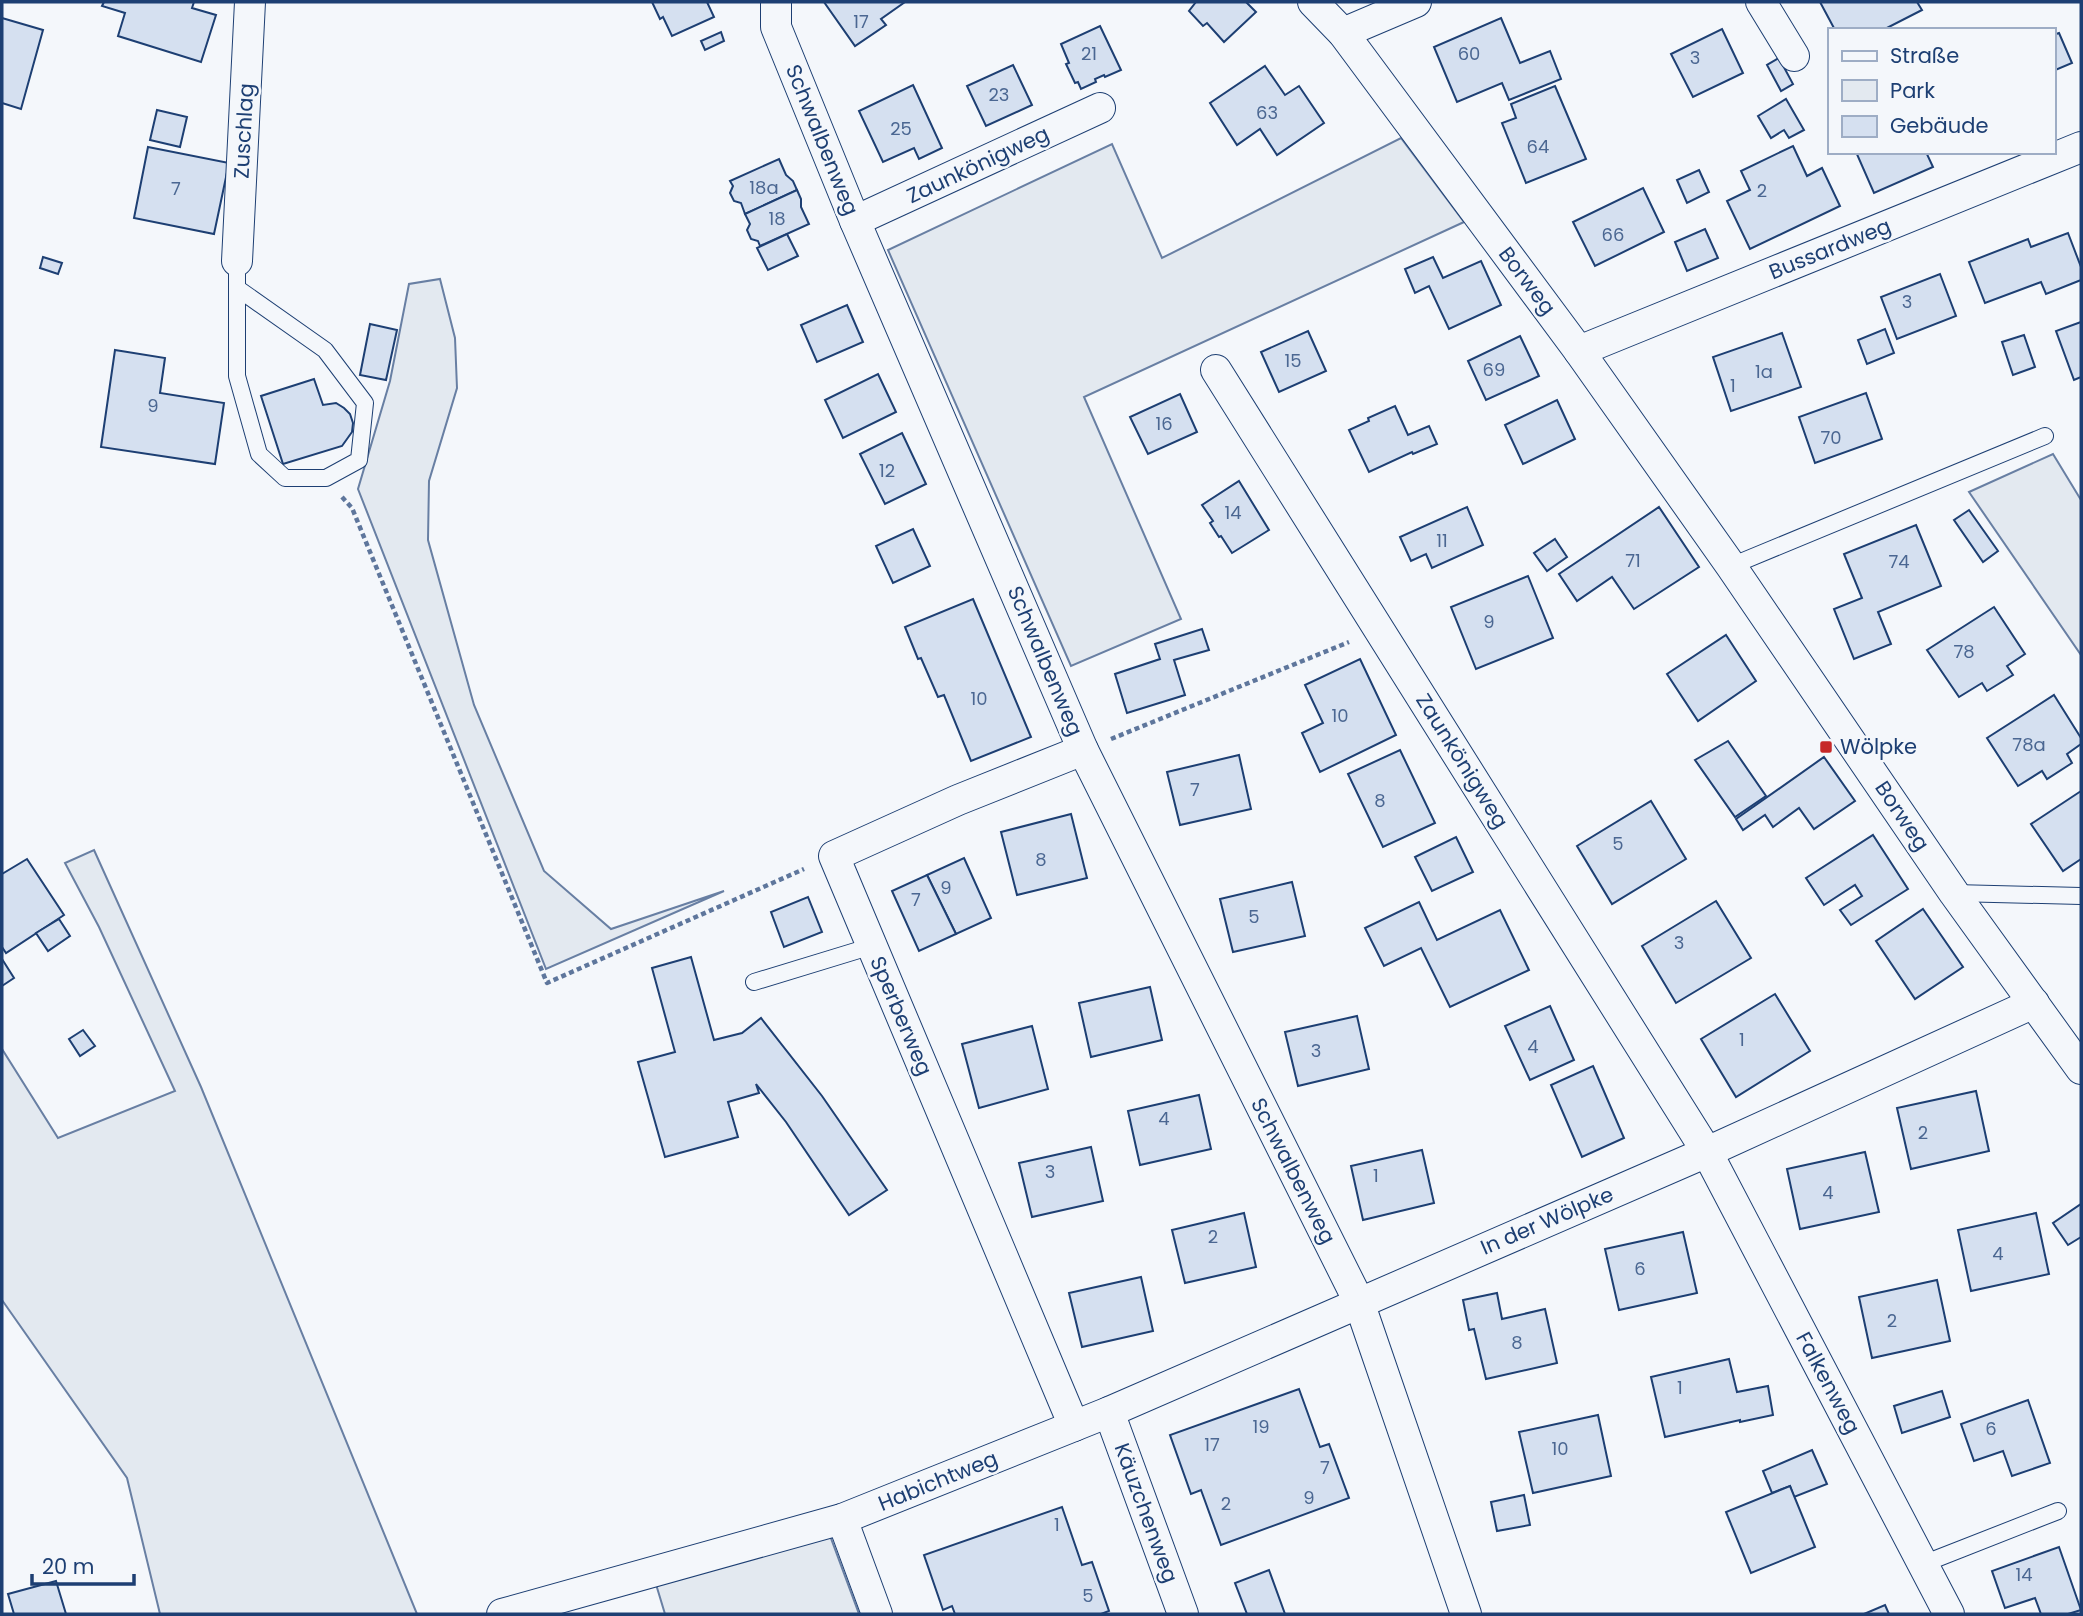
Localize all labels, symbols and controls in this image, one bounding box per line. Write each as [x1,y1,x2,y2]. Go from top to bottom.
house number: 17 [853,9,869,34]
legend [1828,28,2055,154]
house number: 21 [1081,41,1097,66]
house number: 60 [1458,41,1480,66]
text: Straße [1890,41,1959,70]
house number: 3 [1690,45,1700,70]
street label: Schwalbenweg [779,60,866,220]
text: Park [1890,76,1935,105]
house number: 23 [989,82,1009,107]
street label: Zuschlag [227,83,260,179]
house number: 63 [1256,100,1278,125]
text: Gebäude [1890,111,1988,140]
house number: 25 [890,116,912,141]
street label: Zaunkönigweg [902,119,1054,210]
house number: 64 [1527,134,1549,159]
house number: 18a [749,175,779,200]
house number: 7 [171,176,181,201]
house number: 2 [1757,178,1767,203]
house number: 18 [768,206,786,231]
street label: Bussardweg [1765,211,1895,286]
house number: 66 [1602,222,1624,247]
street label: Borweg [1492,241,1563,321]
house number: 3 [1902,289,1912,314]
house number: 15 [1284,348,1302,373]
house number: 69 [1483,357,1505,382]
house number: 1a [1755,359,1773,384]
house number: 1 [1730,373,1736,398]
house number: 9 [147,393,159,418]
house number: 16 [1155,411,1173,436]
house number: 70 [1820,425,1842,450]
house number: 12 [879,458,895,483]
house number: 14 [1224,500,1242,525]
house number: 11 [1436,528,1448,553]
house number: 71 [1625,548,1641,573]
house number: 74 [1888,549,1910,574]
street label: Schwalbenweg [1001,581,1090,740]
house number: 9 [1483,609,1495,634]
house number: 78 [1953,639,1975,664]
house number: 10 [970,686,988,711]
street label: Zaunkönigweg [1409,688,1516,834]
house number: 10 [1331,703,1349,728]
place label: Wölpke [1840,732,1917,761]
house number: 78a [2012,732,2046,757]
marker: Wölpke [1818,739,1834,755]
street label: Borweg [1868,775,1936,856]
house number: 7 [1190,777,1200,802]
house number: 8 [1374,788,1386,813]
house number: 5 [1612,831,1624,856]
house number: 8 [1035,847,1047,872]
house number: 9 [940,875,952,900]
house number: 7 [911,887,921,912]
house number: 5 [1248,904,1260,929]
house number: 3 [1674,930,1684,955]
street label: Sperberweg [863,952,940,1080]
house number: 1 [1739,1027,1745,1052]
house number: 4 [1527,1034,1539,1059]
house number: 3 [1311,1038,1321,1063]
street label: Schwalbenweg [1244,1093,1343,1249]
house number: 4 [1158,1106,1170,1131]
house number: 2 [1918,1120,1928,1145]
house number: 3 [1045,1159,1055,1184]
house number: 1 [1373,1163,1379,1188]
street label: In der Wölpke [1476,1179,1618,1262]
house number: 4 [1822,1180,1834,1205]
house number: 2 [1208,1224,1218,1249]
house number: 4 [1992,1241,2004,1266]
house number: 6 [1634,1256,1646,1281]
house number: 2 [1887,1308,1897,1333]
street label: Falkenweg [1789,1327,1867,1439]
house number: 8 [1511,1330,1523,1355]
house number: 1 [1677,1375,1683,1400]
house number: 19 [1252,1414,1270,1439]
house number: 6 [1985,1416,1997,1441]
house number: 17 [1204,1432,1220,1457]
house number: 10 [1551,1436,1569,1461]
street label: Käuzchenweg [1108,1439,1185,1587]
street label: Habichtweg [874,1443,1002,1518]
house number: 7 [1320,1455,1330,1480]
house number: 9 [1303,1485,1315,1510]
house number: 2 [1221,1491,1231,1516]
house number: 1 [1054,1512,1060,1537]
scale bar [32,1542,133,1586]
text: 20 m [42,1552,95,1581]
house number: 14 [2015,1562,2033,1587]
house number: 5 [1082,1583,1094,1608]

